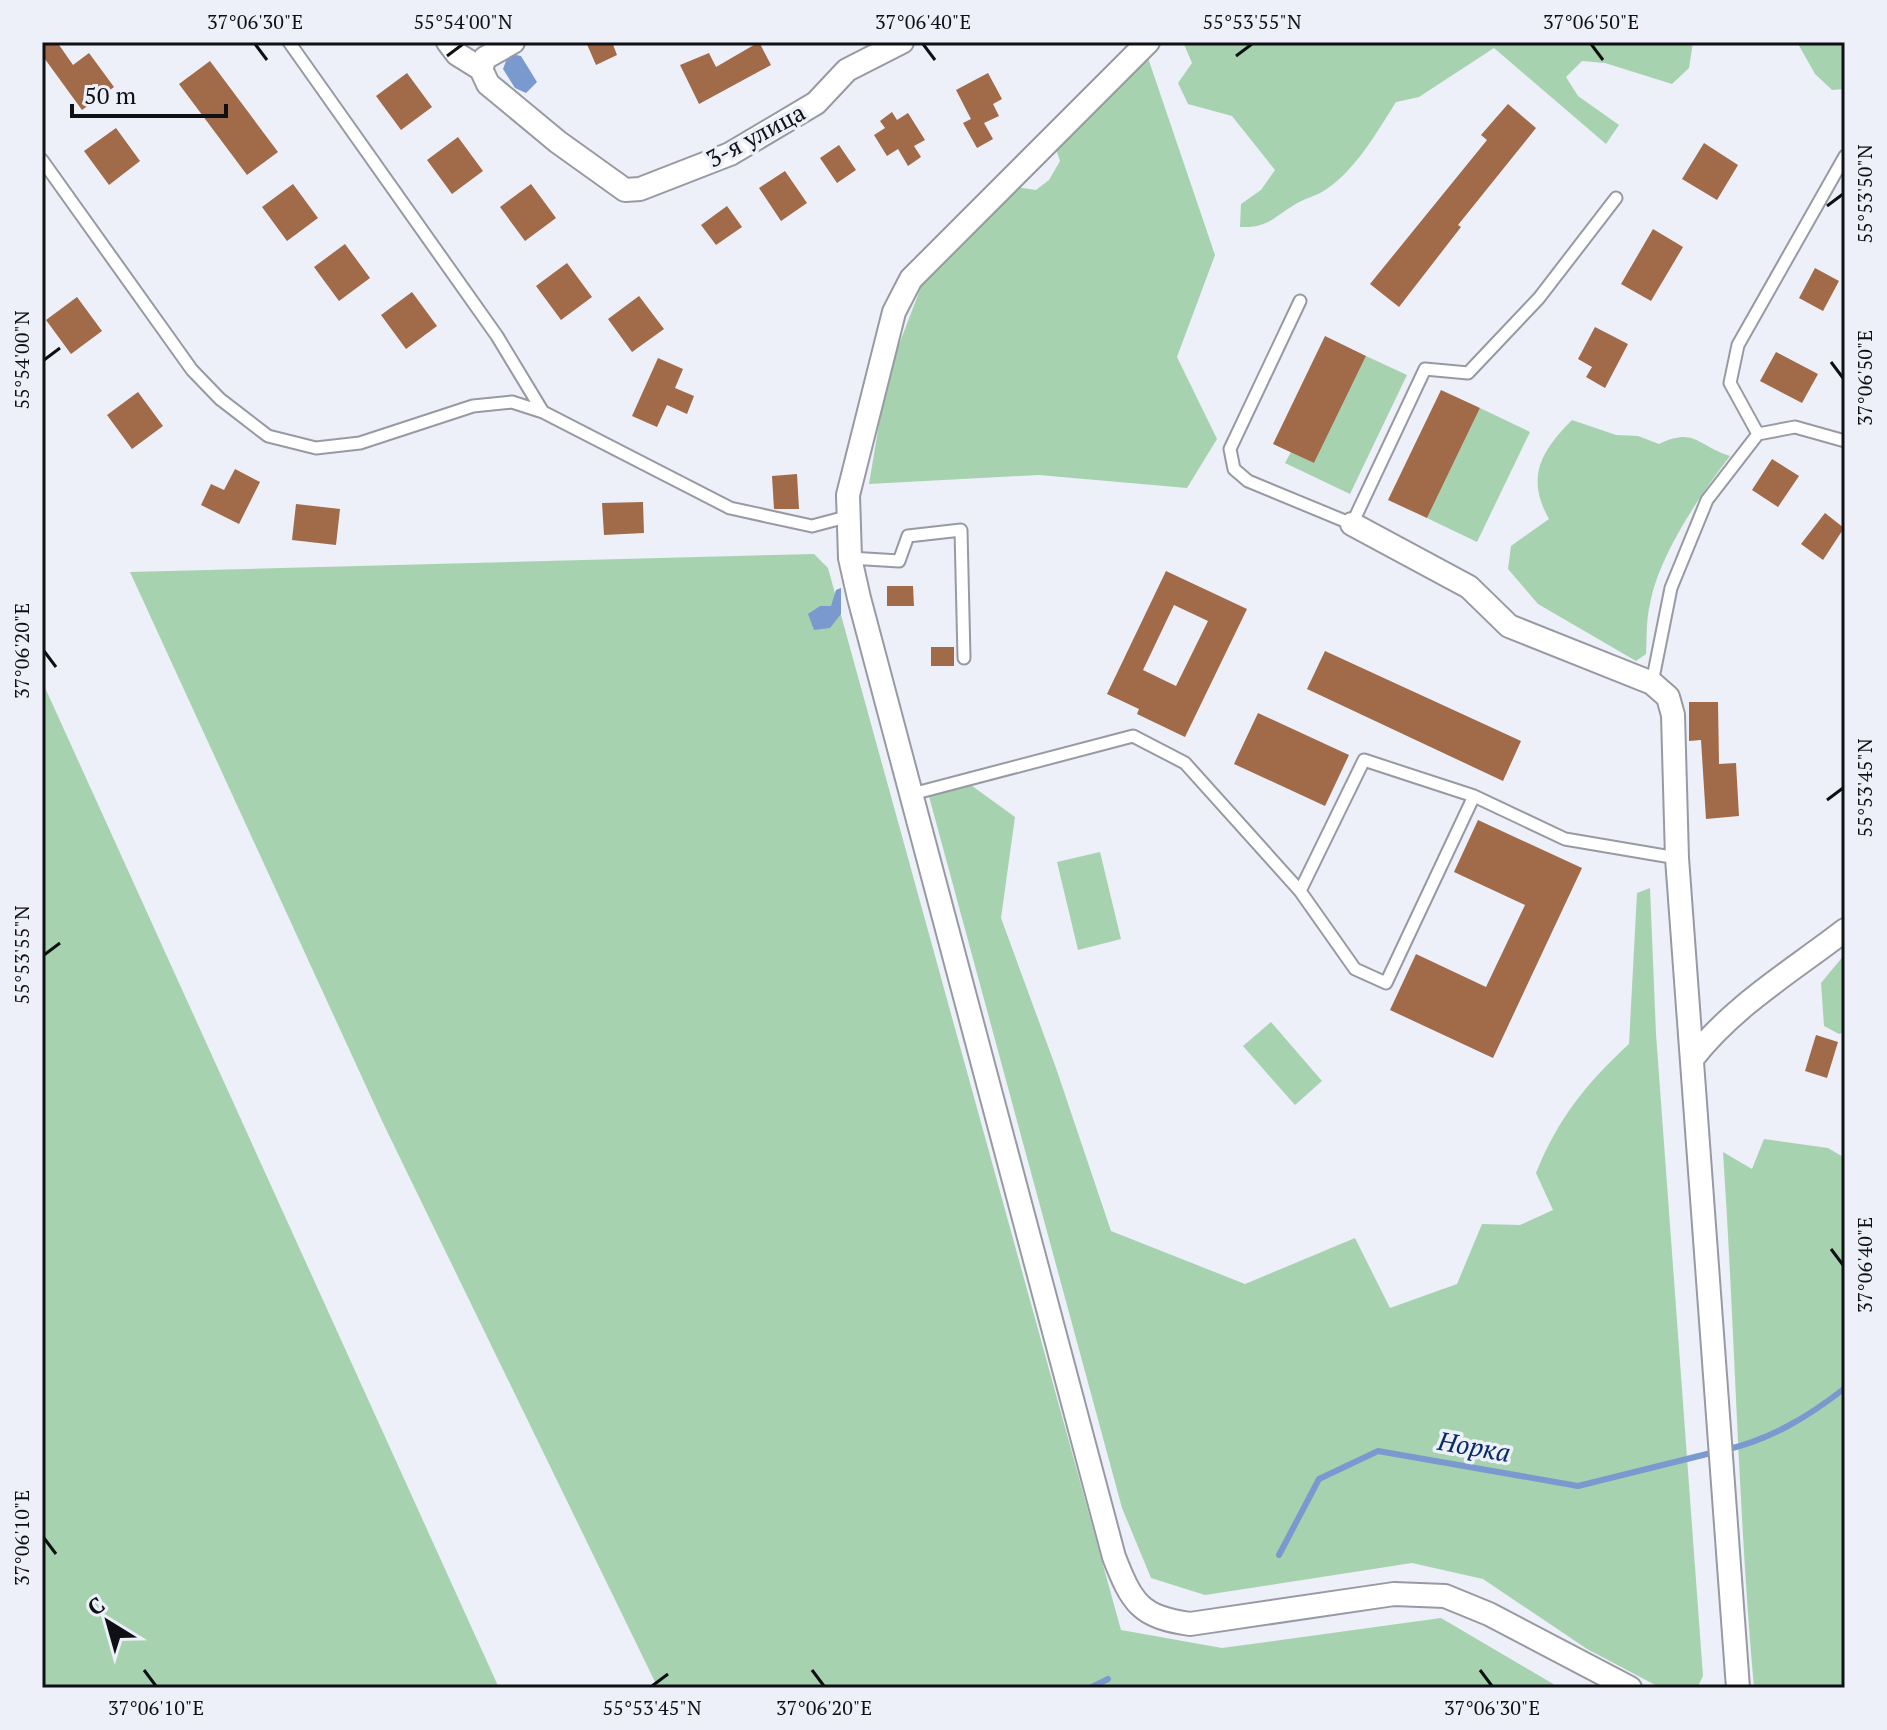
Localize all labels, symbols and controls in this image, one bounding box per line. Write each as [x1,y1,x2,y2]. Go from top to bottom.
text: 37°06'30"E [207,8,303,35]
text: 55°54'00"N [413,8,513,35]
text: 37°06'40"E [875,8,971,35]
text: 55°53'55"N [1202,8,1302,35]
text: 37°06'50"E [1543,8,1639,35]
scale bar [72,68,226,118]
text: 50 m [84,79,136,111]
street label: 3-я улица [700,96,811,175]
text: 55°53'50"N [1851,144,1878,244]
text: 55°54'00"N [8,310,35,410]
text: 37°06'50"E [1851,330,1878,426]
text: 37°06'20"E [8,603,35,699]
text: 55°53'45"N [1851,738,1878,838]
text: 55°53'55"N [8,905,35,1005]
text: 37°06'40"E [1851,1217,1878,1313]
water label: Норка [1434,1423,1513,1469]
text: 37°06'10"E [8,1490,35,1586]
north arrow [68,1582,148,1662]
text: С [81,1590,110,1622]
text: 37°06'10"E [108,1694,204,1721]
text: 55°53'45"N [602,1694,702,1721]
text: 37°06'20"E [776,1694,872,1721]
text: 37°06'30"E [1444,1694,1540,1721]

